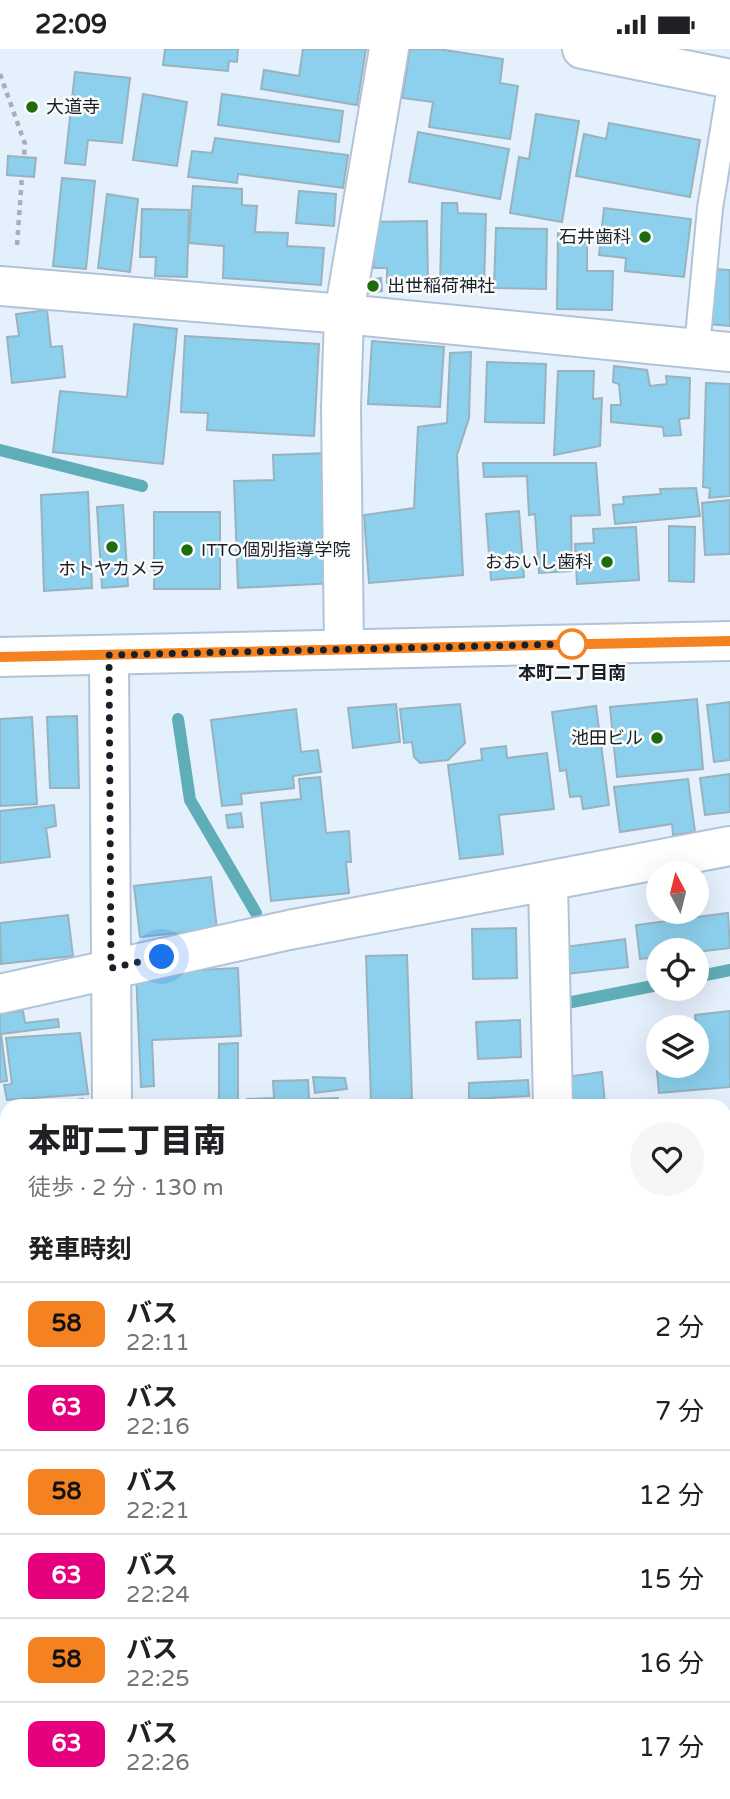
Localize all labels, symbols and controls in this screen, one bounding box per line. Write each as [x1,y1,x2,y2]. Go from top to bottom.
text: 22:09 [35,9,107,40]
place label: 大道寺 [46,96,100,118]
marker: 大道寺 [24,99,40,115]
place label: 石井歯科 [559,226,631,248]
marker: 石井歯科 [637,229,653,245]
place label: 出世稲荷神社 [387,275,495,297]
marker: 出世稲荷神社 [365,278,381,294]
marker: ホトヤカメラ [104,539,120,555]
place label: ITTO個別指導学院 [201,539,350,561]
marker: ITTO個別指導学院 [179,542,195,558]
place label: おおいし歯科 [485,551,593,573]
marker: おおいし歯科 [599,554,615,570]
place label: ホトヤカメラ [58,558,166,580]
marker: 本町二丁目南 [557,629,587,659]
place label: 本町二丁目南 [518,662,626,684]
place label: 池田ビル [571,727,643,749]
marker: 池田ビル [649,730,665,746]
north arrow [646,861,709,924]
map controls [646,861,709,1078]
button: locate [646,938,709,1001]
your location [144,939,179,974]
button: layers [646,1015,709,1078]
text: 本町二丁目南 [28,1122,226,1161]
button: heart [630,1122,704,1196]
text: 徒歩 · 2 分 · 130 m [28,1174,224,1202]
text: 発車時刻 [28,1234,132,1265]
text: バス [126,1298,178,1329]
text: 58 [51,1309,82,1338]
text: 2 分 [655,1312,704,1343]
text: 22:11 [126,1329,190,1357]
text: バス [126,1382,178,1413]
text: 63 [51,1393,82,1422]
text: 7 分 [655,1396,704,1427]
text: 22:16 [126,1413,190,1441]
text: バス [126,1466,178,1497]
text: 58 [51,1477,82,1506]
text: 12 分 [639,1480,704,1511]
text: 22:21 [126,1497,190,1525]
text: バス [126,1550,178,1581]
text: 63 [51,1561,82,1590]
text: 15 分 [639,1564,704,1595]
text: 22:24 [126,1581,190,1609]
text: バス [126,1634,178,1665]
text: 58 [51,1645,82,1674]
text: 16 分 [639,1648,704,1679]
text: 22:25 [126,1665,190,1693]
text: バス [126,1718,178,1749]
text: 63 [51,1729,82,1758]
text: 17 分 [639,1732,704,1763]
text: 22:26 [126,1749,190,1777]

